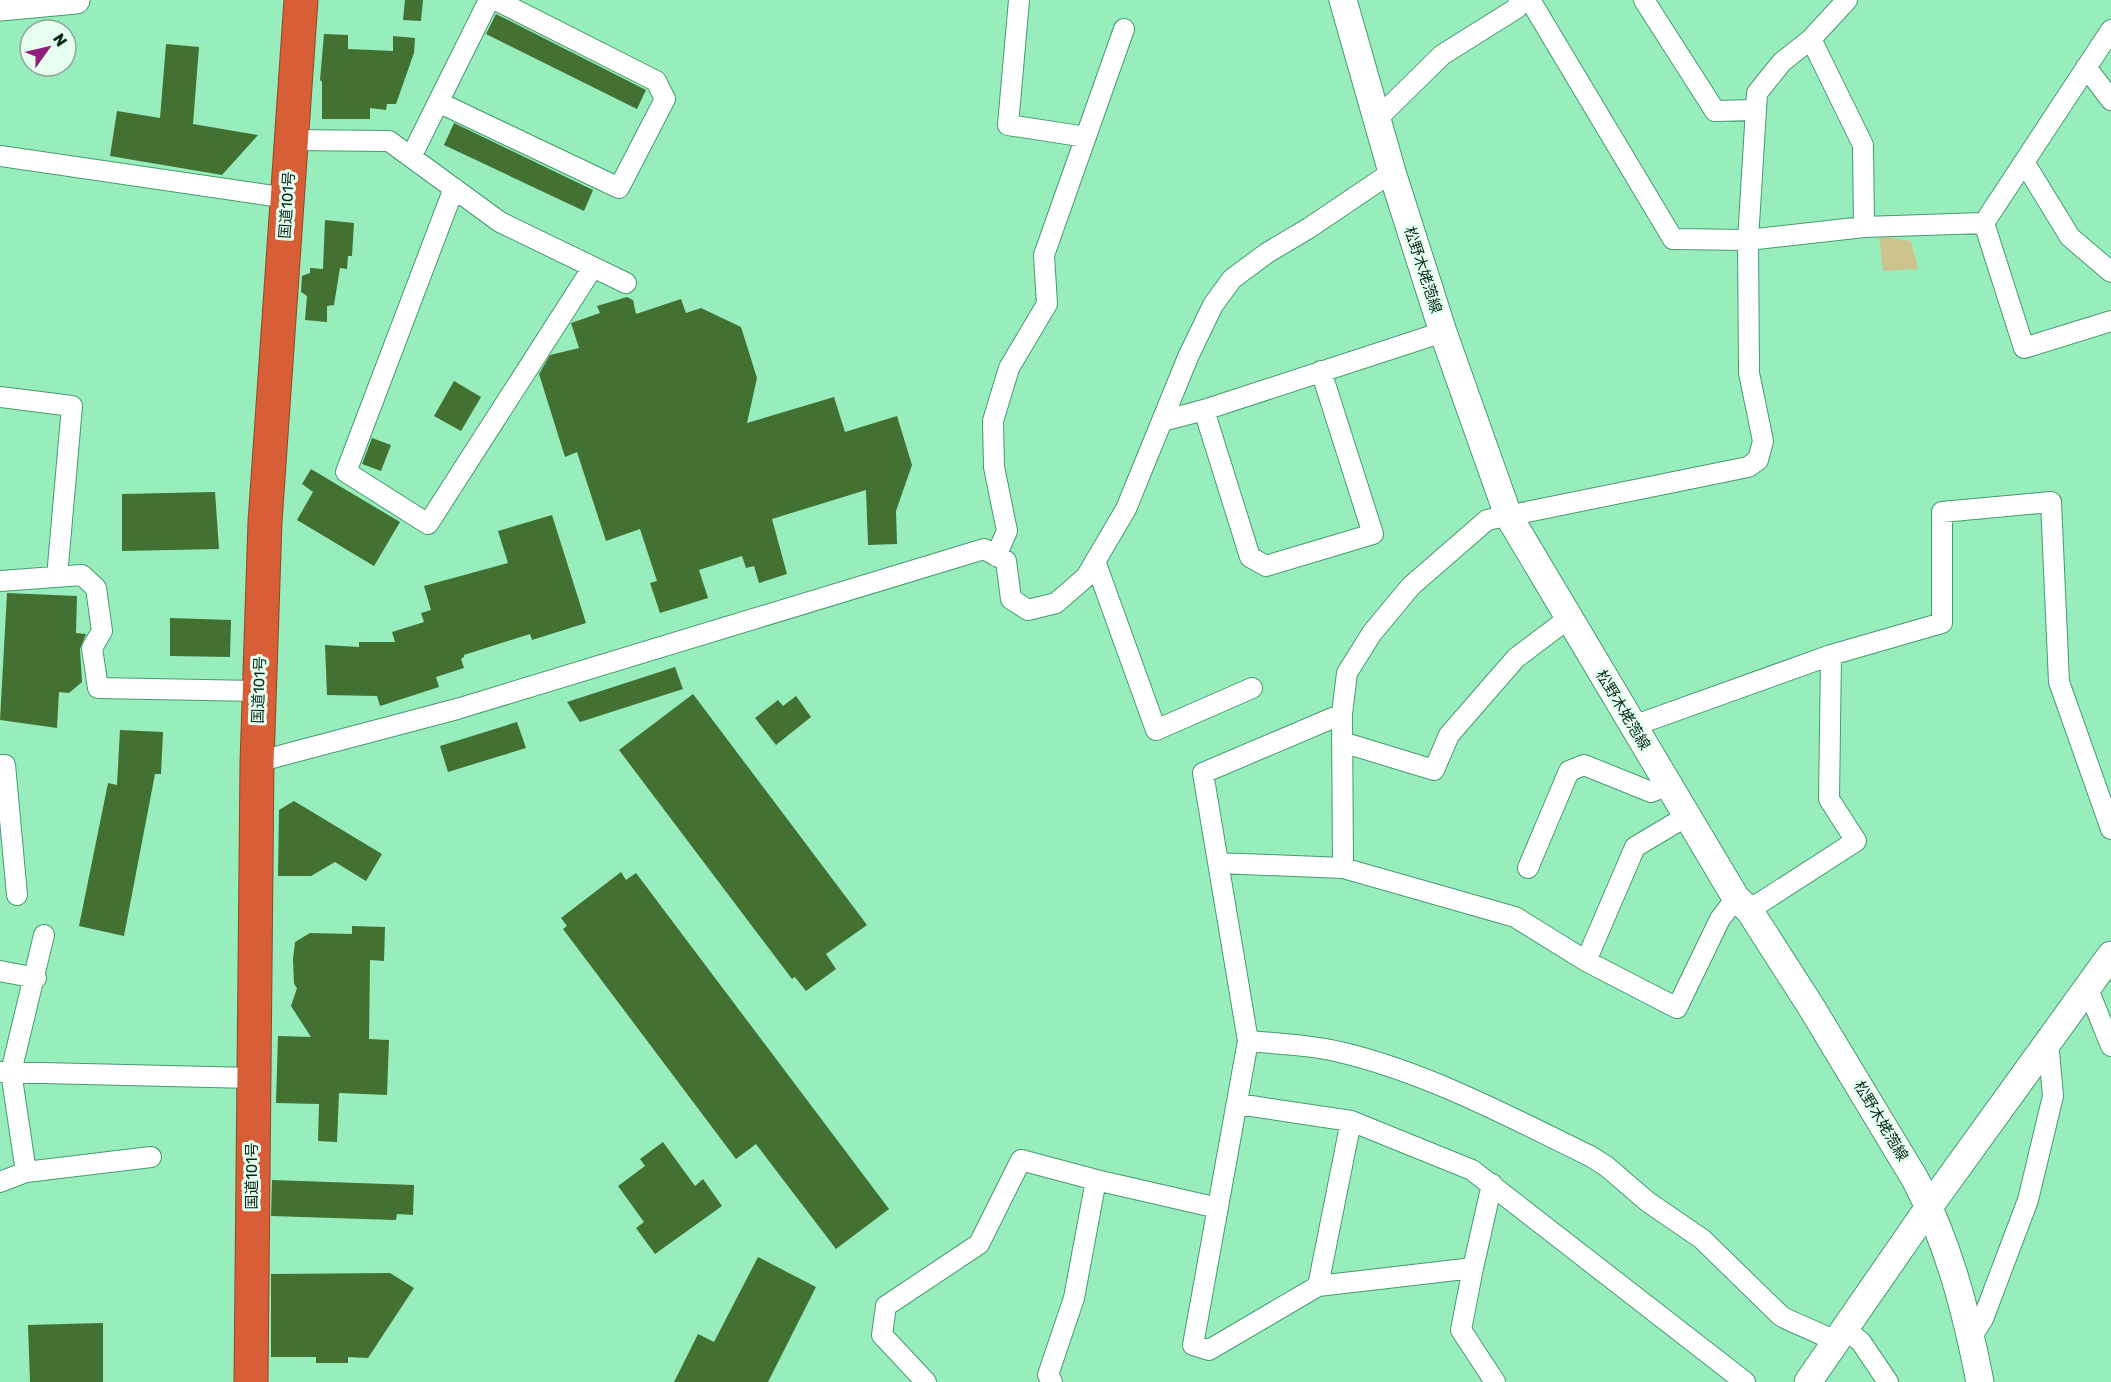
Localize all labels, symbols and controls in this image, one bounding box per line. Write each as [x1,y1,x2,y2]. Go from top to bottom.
north arrow [18,18,78,78]
text: N [49,30,71,50]
street label: 国道101号 [276,171,298,239]
street label: 松野木姥萢線 [1401,224,1445,316]
street label: 国道101号 [249,656,269,724]
street label: 松野木姥萢線 [1592,667,1654,753]
street label: 松野木姥萢線 [1850,1078,1912,1164]
street label: 国道101号 [243,1142,261,1210]

